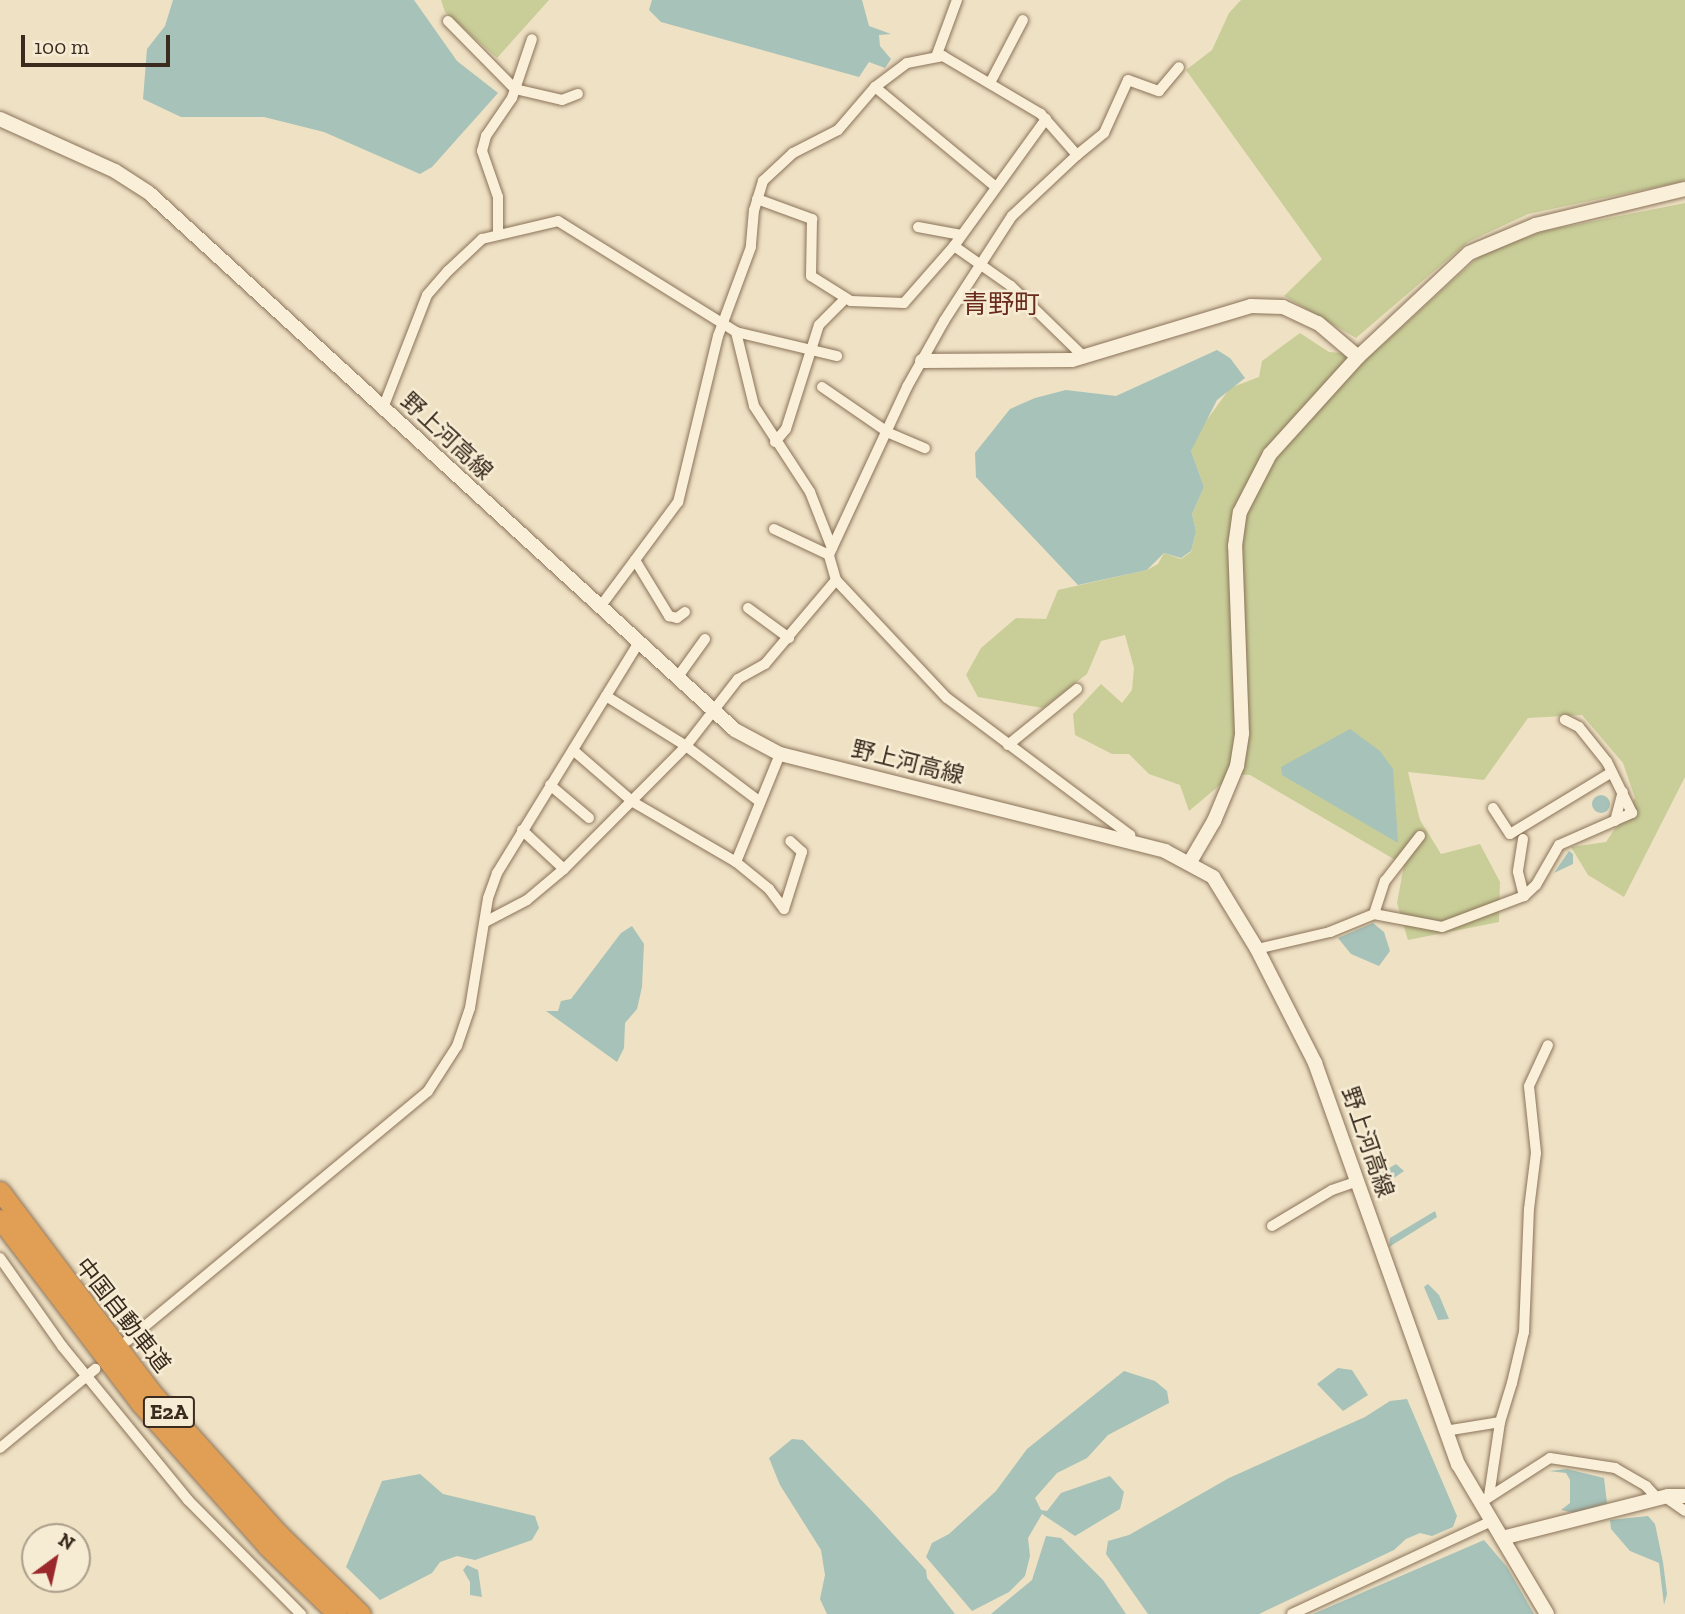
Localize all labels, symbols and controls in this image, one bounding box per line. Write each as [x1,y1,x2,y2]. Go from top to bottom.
scale bar [24,21,173,65]
text: 100 m [34,34,89,59]
district label: 青野町 [962,289,1040,321]
street label: 野上河高線 [396,387,498,485]
street label: 野上河高線 [849,735,967,789]
street label: 野上河高線 [1336,1083,1400,1201]
street label: 中国自動車道 [70,1252,176,1378]
road number: E2A [143,1394,195,1430]
north arrow [21,1523,91,1593]
text: N [54,1528,79,1555]

